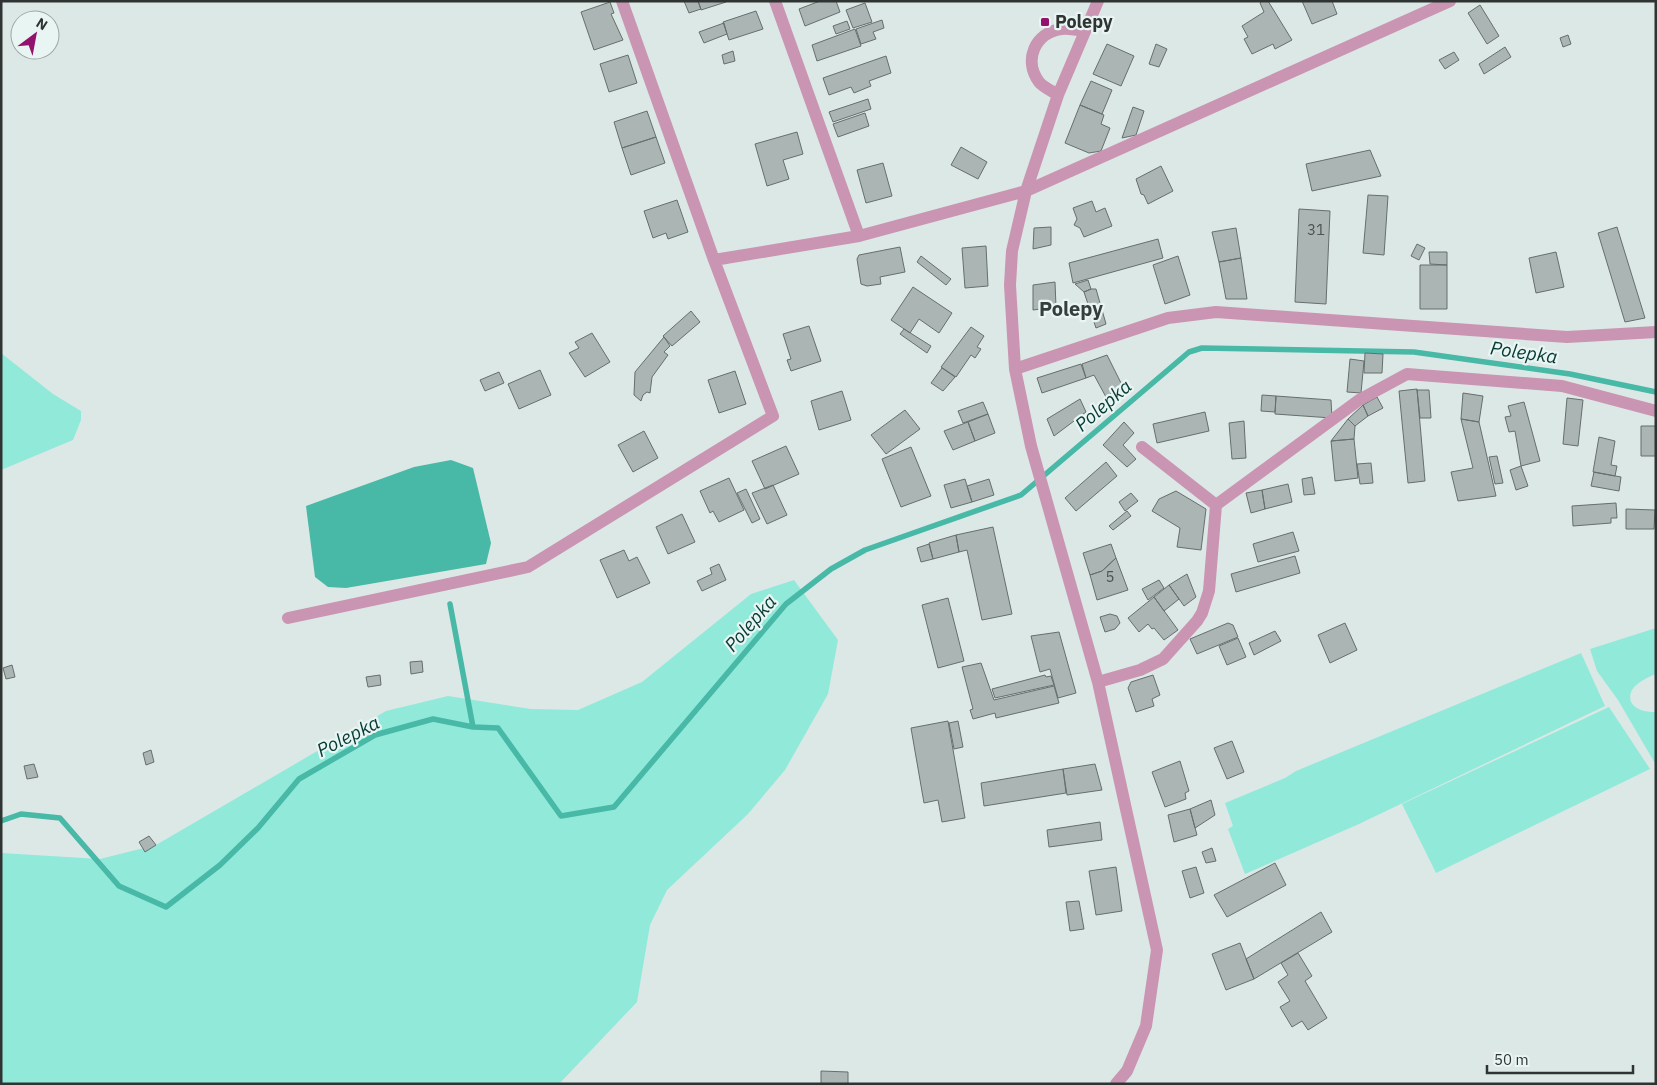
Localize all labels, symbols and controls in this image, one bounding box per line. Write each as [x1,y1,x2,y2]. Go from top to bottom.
north arrow [10,10,60,60]
place label: Polepy [1055,10,1113,33]
text: N [33,14,51,34]
marker: Polepy [1039,16,1051,28]
house number: 31 [1307,220,1325,239]
district label: Polepy [1039,295,1103,322]
water label: Polepka [1489,335,1559,369]
water label: Polepka [1070,374,1136,436]
house number: 5 [1105,567,1115,586]
water label: Polepka [719,590,781,656]
water label: Polepka [312,710,384,762]
scale bar [1487,1042,1633,1074]
text: 50 m [1494,1050,1529,1069]

